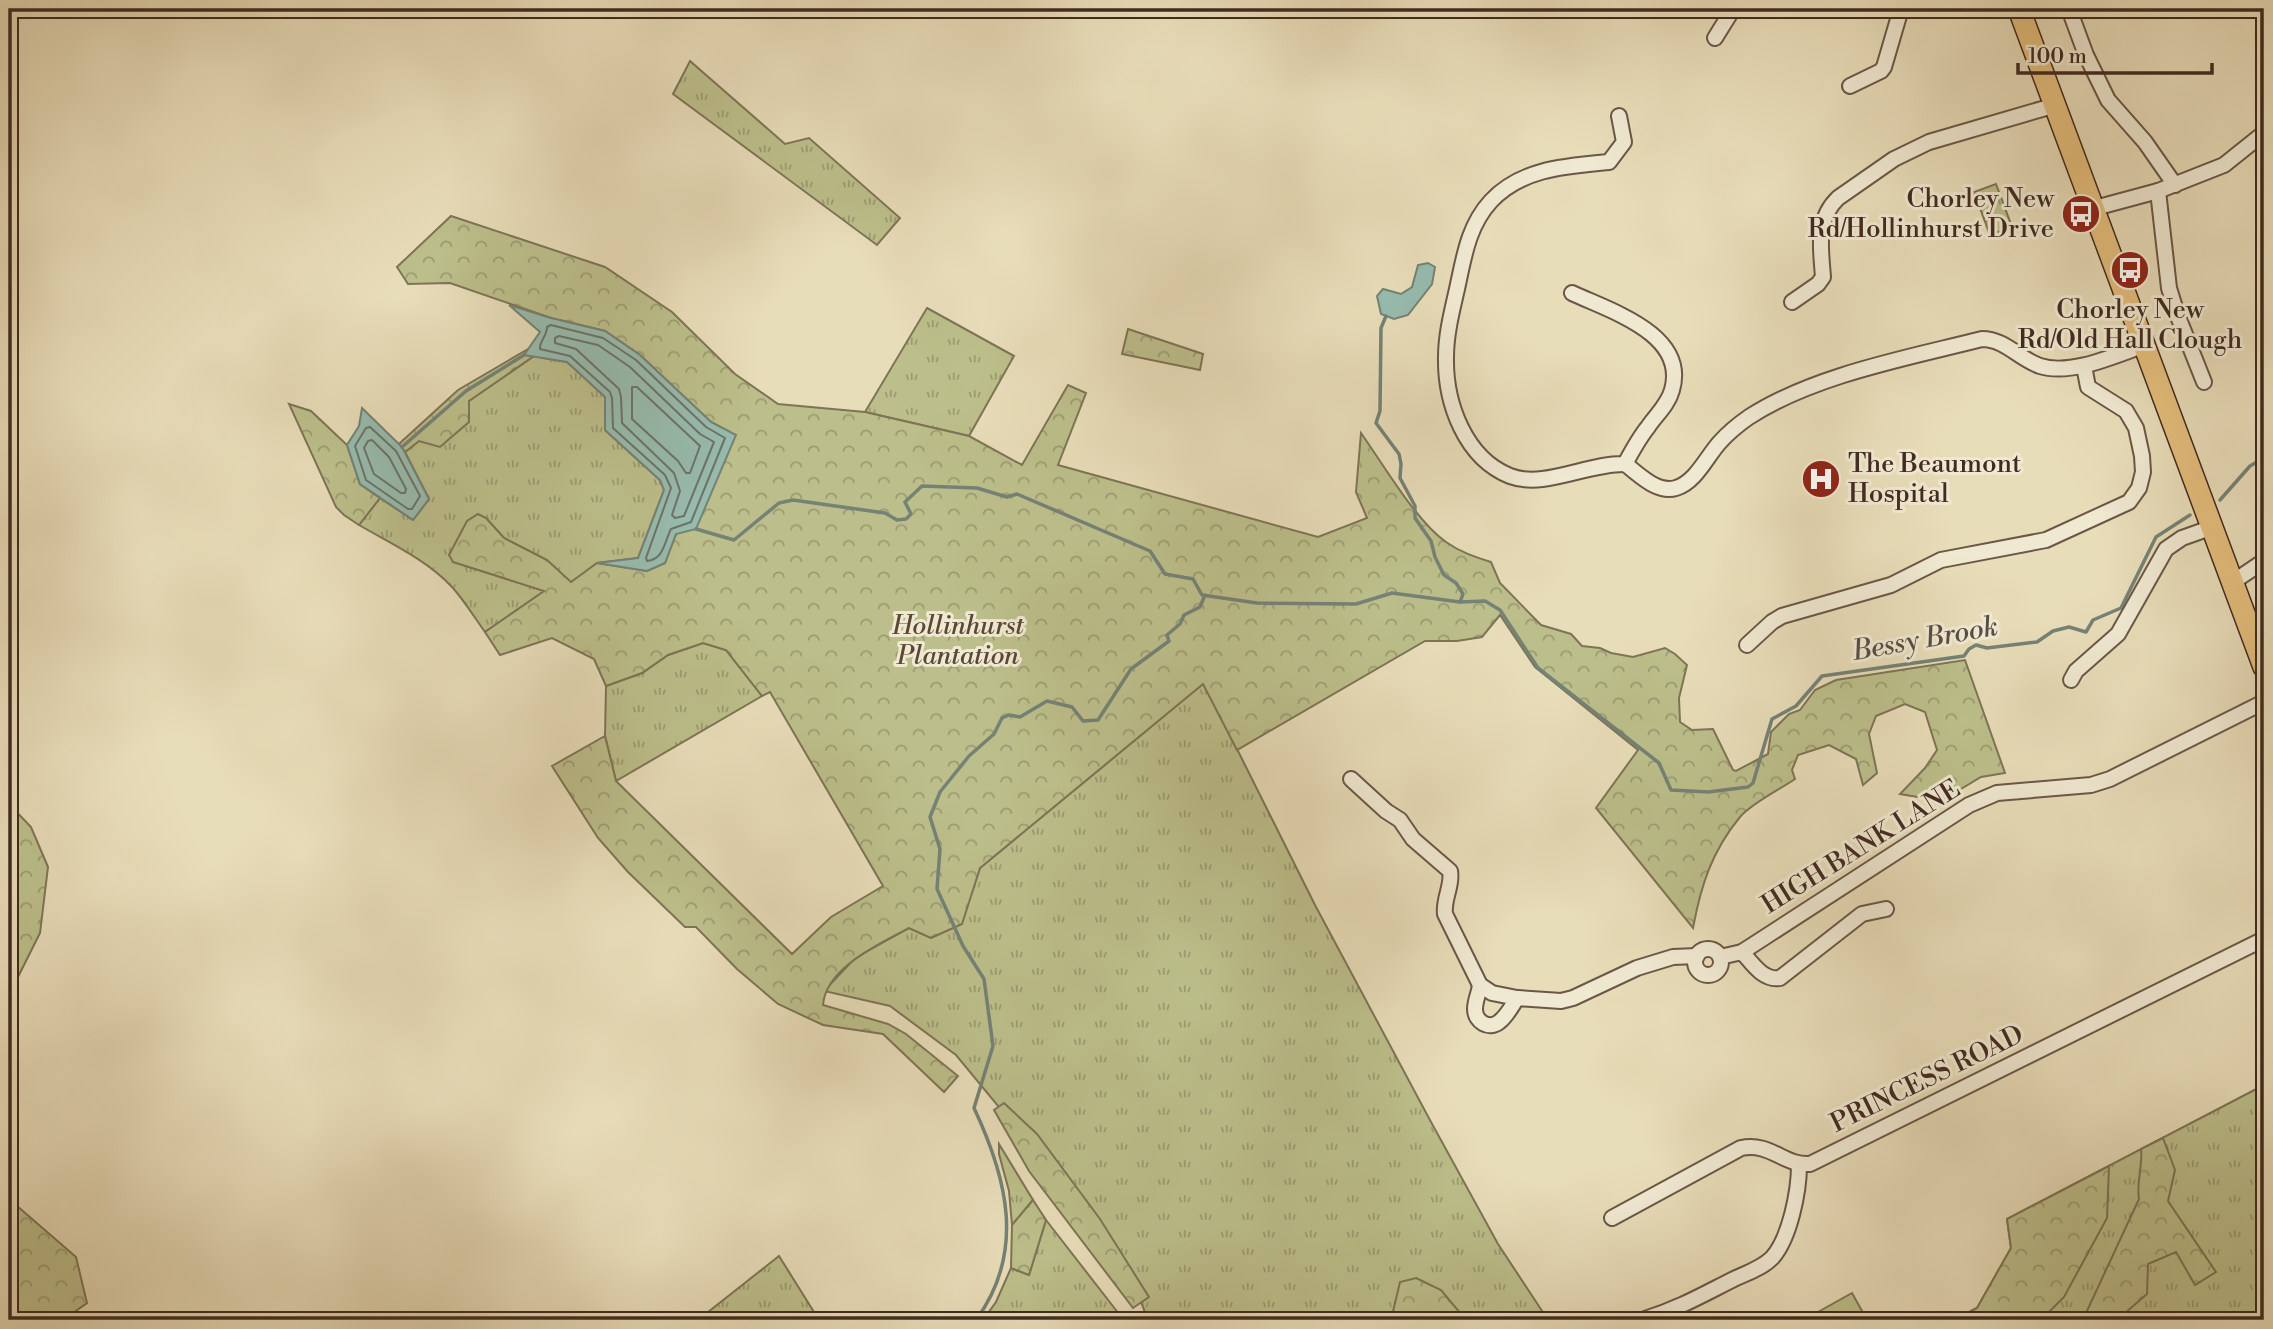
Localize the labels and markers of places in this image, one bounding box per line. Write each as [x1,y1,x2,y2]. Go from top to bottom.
place label: Chorley New Rd/Hollinhurst Drive [1808,183,2055,245]
bus stop icon: Chorley New Rd/Hollinhurst Drive [2060,193,2102,235]
bus stop icon: Chorley New Rd/Old Hall Clough [2109,249,2151,291]
place label: Chorley New Rd/Old Hall Clough [2018,294,2242,356]
place label: The Beaumont Hospital [1848,448,2021,510]
hospital icon: The Beaumont Hospital [1800,458,1842,500]

